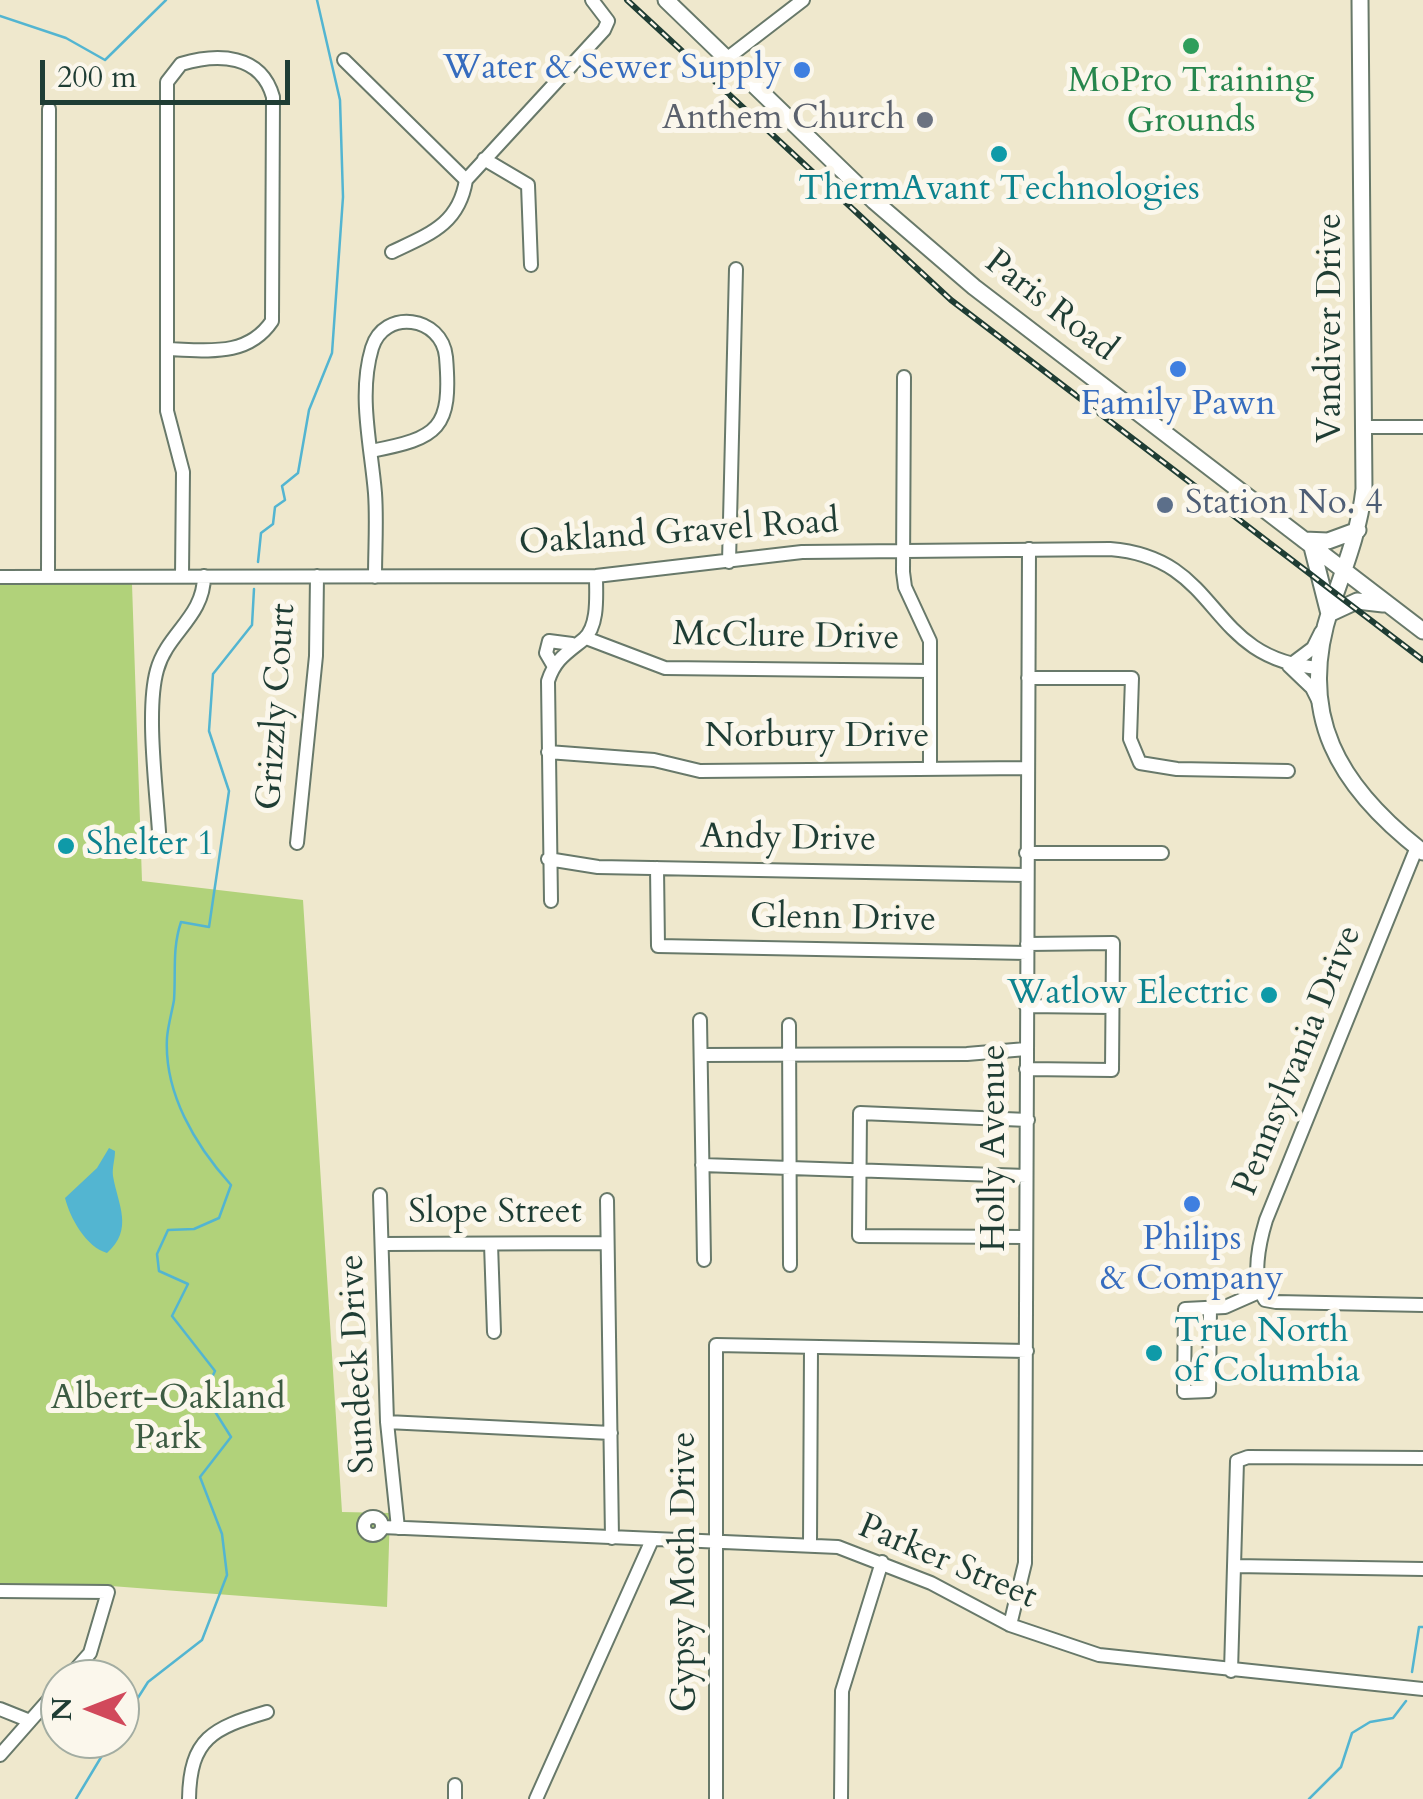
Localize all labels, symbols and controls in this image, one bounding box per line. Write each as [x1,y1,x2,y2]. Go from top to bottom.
marker: MoPro Training Grounds [1180,35,1202,57]
scale bar [45,40,295,102]
place label: Water & Sewer Supply [443,49,782,91]
text: 200 m [57,57,137,98]
marker: Water & Sewer Supply [791,59,813,81]
place label: MoPro Training Grounds [1068,62,1314,144]
place label: Anthem Church [662,99,905,141]
marker: Anthem Church [914,109,936,131]
marker: ThermAvant Technologies [988,143,1010,165]
place label: ThermAvant Technologies [798,170,1200,212]
street label: Vandiver Drive [1311,213,1353,443]
street label: Paris Road [975,242,1125,372]
marker: Family Pawn [1167,358,1189,380]
place label: Family Pawn [1080,385,1276,427]
place label: Station No. 4 [1185,484,1383,526]
marker: Station No. 4 [1154,494,1176,516]
street label: Oakland Gravel Road [518,502,840,566]
street label: Grizzly Court [250,602,306,812]
street label: McClure Drive [672,615,900,661]
street label: Norbury Drive [705,717,929,759]
street label: Andy Drive [700,817,876,863]
place label: Shelter 1 [86,825,215,867]
marker: Shelter 1 [55,835,77,857]
street label: Glenn Drive [749,897,937,943]
street label: Pennsylvania Drive [1226,920,1372,1202]
place label: Watlow Electric [1007,974,1249,1016]
marker: Watlow Electric [1258,984,1280,1006]
street label: Holly Avenue [975,1044,1017,1252]
street label: Slope Street [408,1193,582,1235]
marker: Philips & Company [1181,1193,1203,1215]
place label: Philips & Company [1101,1220,1283,1302]
street label: Sundeck Drive [332,1253,386,1475]
place label: True North of Columbia [1174,1312,1360,1394]
marker: True North of Columbia [1143,1342,1165,1364]
park label: Albert-Oakland Park [51,1379,285,1461]
street label: Gypsy Moth Drive [665,1432,707,1712]
street label: Parker Street [852,1507,1042,1619]
north arrow [40,1659,140,1759]
text: N [43,1697,81,1721]

